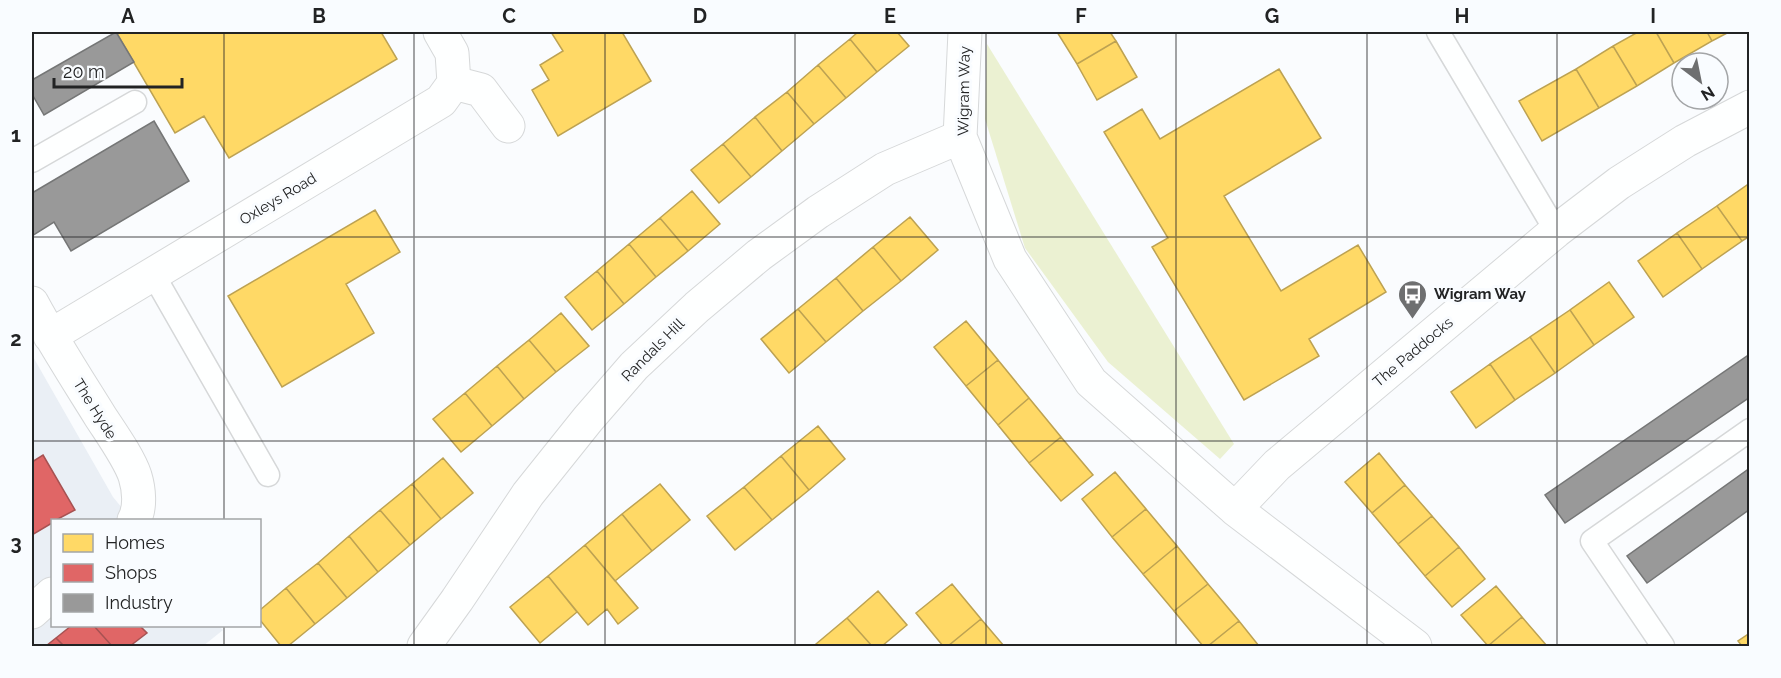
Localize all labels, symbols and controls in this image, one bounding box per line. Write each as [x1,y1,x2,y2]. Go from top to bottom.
text: A [121,4,135,28]
text: B [312,4,326,28]
text: C [502,4,516,28]
text: D [693,4,707,28]
text: E [884,4,896,28]
text: F [1075,4,1087,28]
text: G [1265,4,1279,28]
text: H [1455,4,1469,28]
text: I [1650,4,1656,28]
street label: Wigram Way [954,46,974,136]
scale bar [54,51,182,89]
north arrow [1670,51,1730,111]
text: 20 m [63,61,105,82]
text: N [1697,82,1718,105]
text: 1 [11,123,21,147]
street label: Oxleys Road [236,169,320,229]
bus stop icon: Wigram Way [1397,278,1429,320]
place label: Wigram Way [1434,285,1527,303]
street label: The Paddocks [1369,313,1457,391]
street label: Randals Hill [618,314,689,385]
text: 2 [10,327,22,351]
street label: The Hyde [69,376,121,443]
legend [51,519,261,627]
text: 3 [10,531,22,555]
text: Homes [105,532,165,553]
text: Shops [105,562,157,583]
text: Industry [105,592,173,613]

